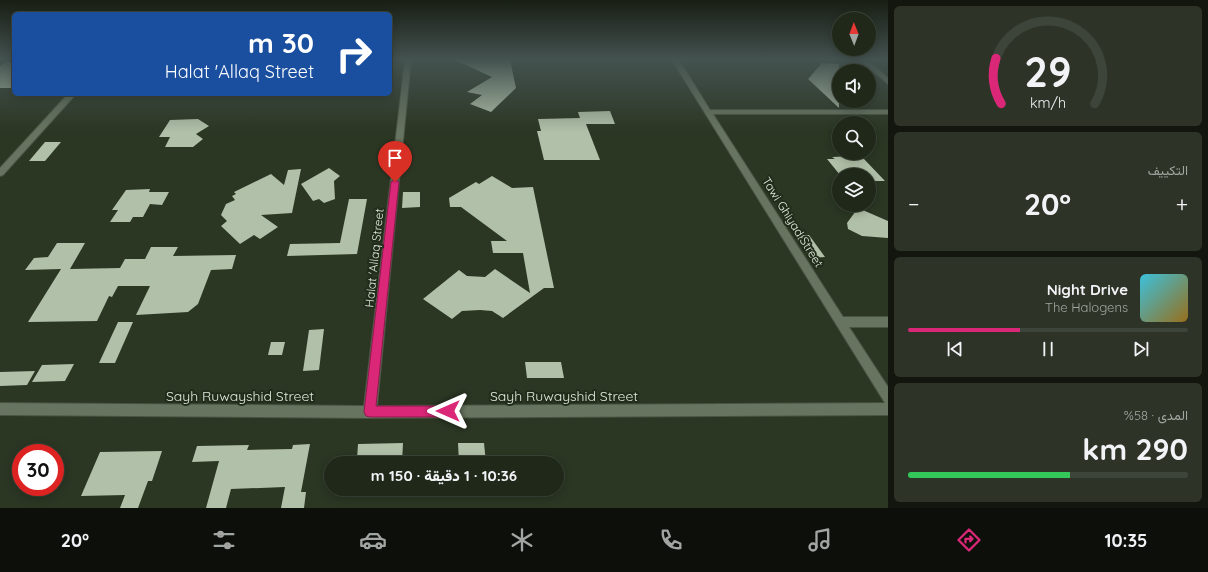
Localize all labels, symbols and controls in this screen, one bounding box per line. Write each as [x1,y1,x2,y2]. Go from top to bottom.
north arrow [832,12,876,56]
map controls [832,12,876,212]
text: 30 m [248,25,314,60]
icon: right [328,28,380,80]
text: 29 [1024,45,1072,97]
text: Halat 'Allaq Street [165,60,314,83]
button: sound [832,64,876,108]
text: km/h [1030,93,1066,111]
button: search [832,116,876,160]
pin [378,141,412,182]
icon: arrive [384,147,406,169]
text: التكييف [1148,162,1188,178]
button: layers [832,168,876,212]
street label: Tawi Ghiyad Street [759,174,827,270]
text: 20° [1024,185,1071,223]
text: − [908,190,919,218]
text: + [1176,190,1188,218]
street label: Halat 'Allaq Street [361,208,387,308]
text: Night Drive [1047,280,1128,299]
text: The Halogens [1045,299,1128,315]
icon: previous [944,338,966,360]
icon: pause [1037,338,1059,360]
icon: next [1130,338,1152,360]
street label: Sayh Ruwayshid Street [166,387,314,405]
street label: Sayh Ruwayshid Street [490,387,638,405]
position arrow [427,390,469,432]
text: المدى · 58% [1124,407,1188,423]
text: 290 km [1082,430,1188,468]
speed limit sign: 30 [12,444,64,496]
text: 10:36 · 1 دقيقة · 150 m [371,466,517,485]
icon: filters [210,526,238,554]
icon: car [359,526,387,554]
icon: climate [508,526,536,554]
icon: phone [657,526,685,554]
icon: music [806,526,834,554]
icon: directions [955,526,983,554]
text: 20° [61,529,89,552]
text: 10:35 [1104,529,1147,552]

